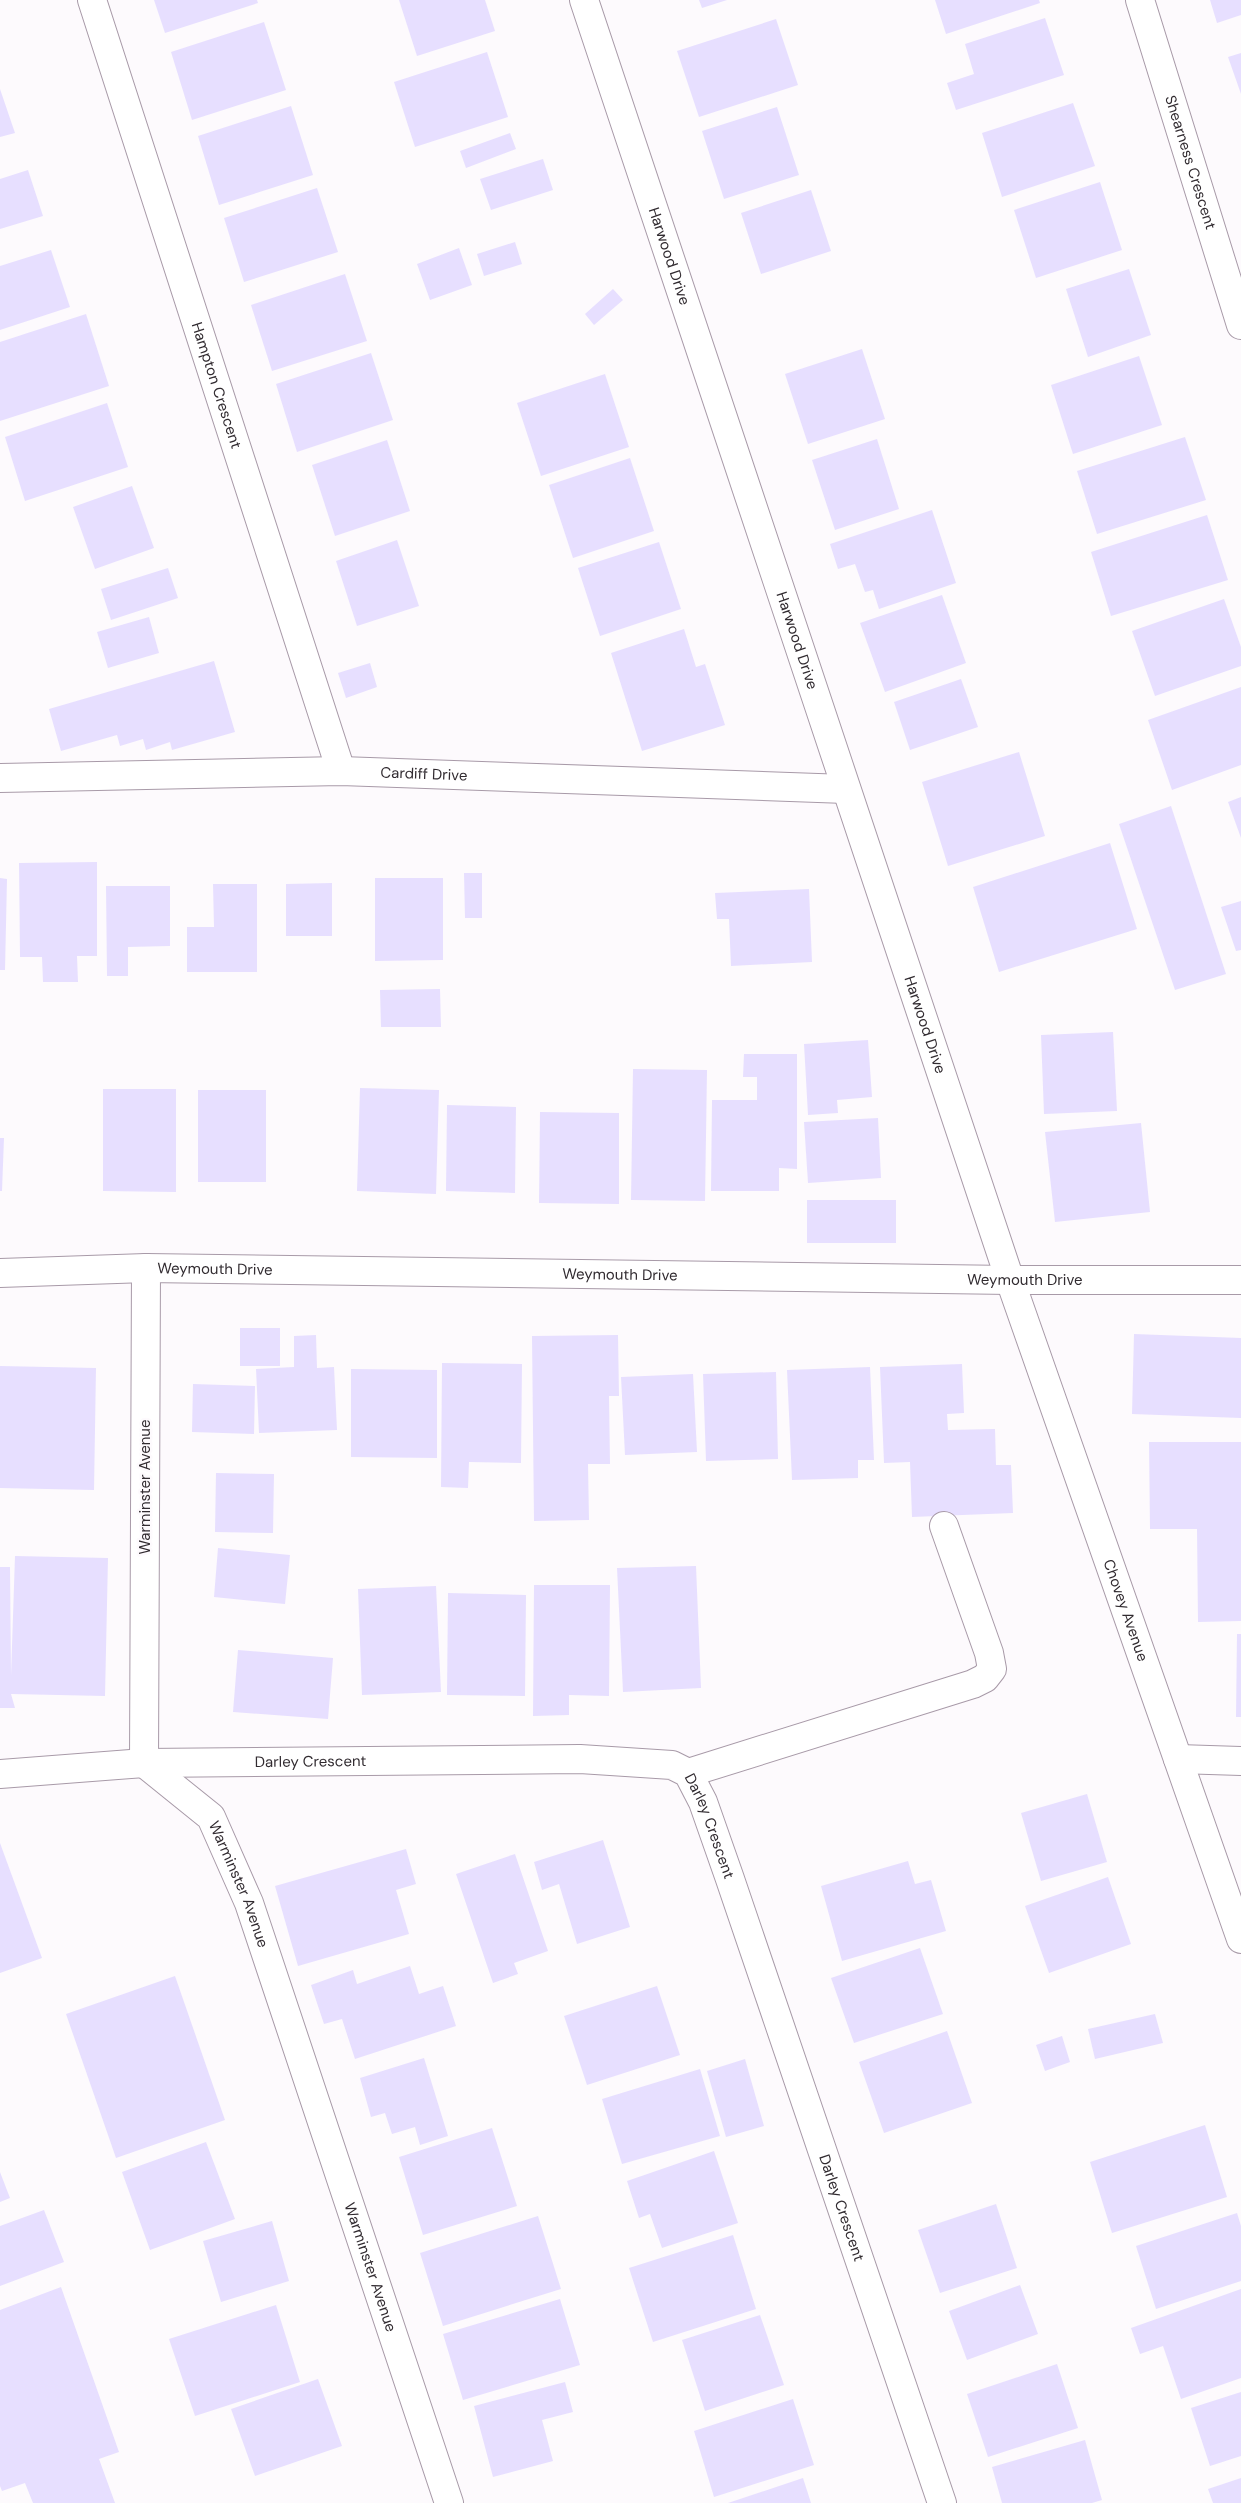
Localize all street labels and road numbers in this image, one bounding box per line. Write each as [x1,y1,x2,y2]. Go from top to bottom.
street label: Shearness Crescent [1160,93,1221,232]
street label: Harwood Drive [644,205,695,308]
street label: Hampton Crescent [187,320,246,451]
street label: Harwood Drive [772,589,823,692]
street label: Cardiff Drive [380,762,468,785]
street label: Harwood Drive [899,973,951,1076]
street label: Weymouth Drive [157,1258,273,1280]
street label: Weymouth Drive [562,1264,678,1285]
street label: Weymouth Drive [967,1269,1082,1290]
street label: Warminster Avenue [135,1420,155,1554]
street label: Chovey Avenue [1099,1556,1153,1664]
street label: Darley Crescent [255,1751,367,1772]
street label: Darley Crescent [680,1770,739,1882]
street label: Warminster Avenue [204,1818,273,1950]
street label: Darley Crescent [814,2152,869,2264]
street label: Warminster Avenue [340,2200,401,2334]

